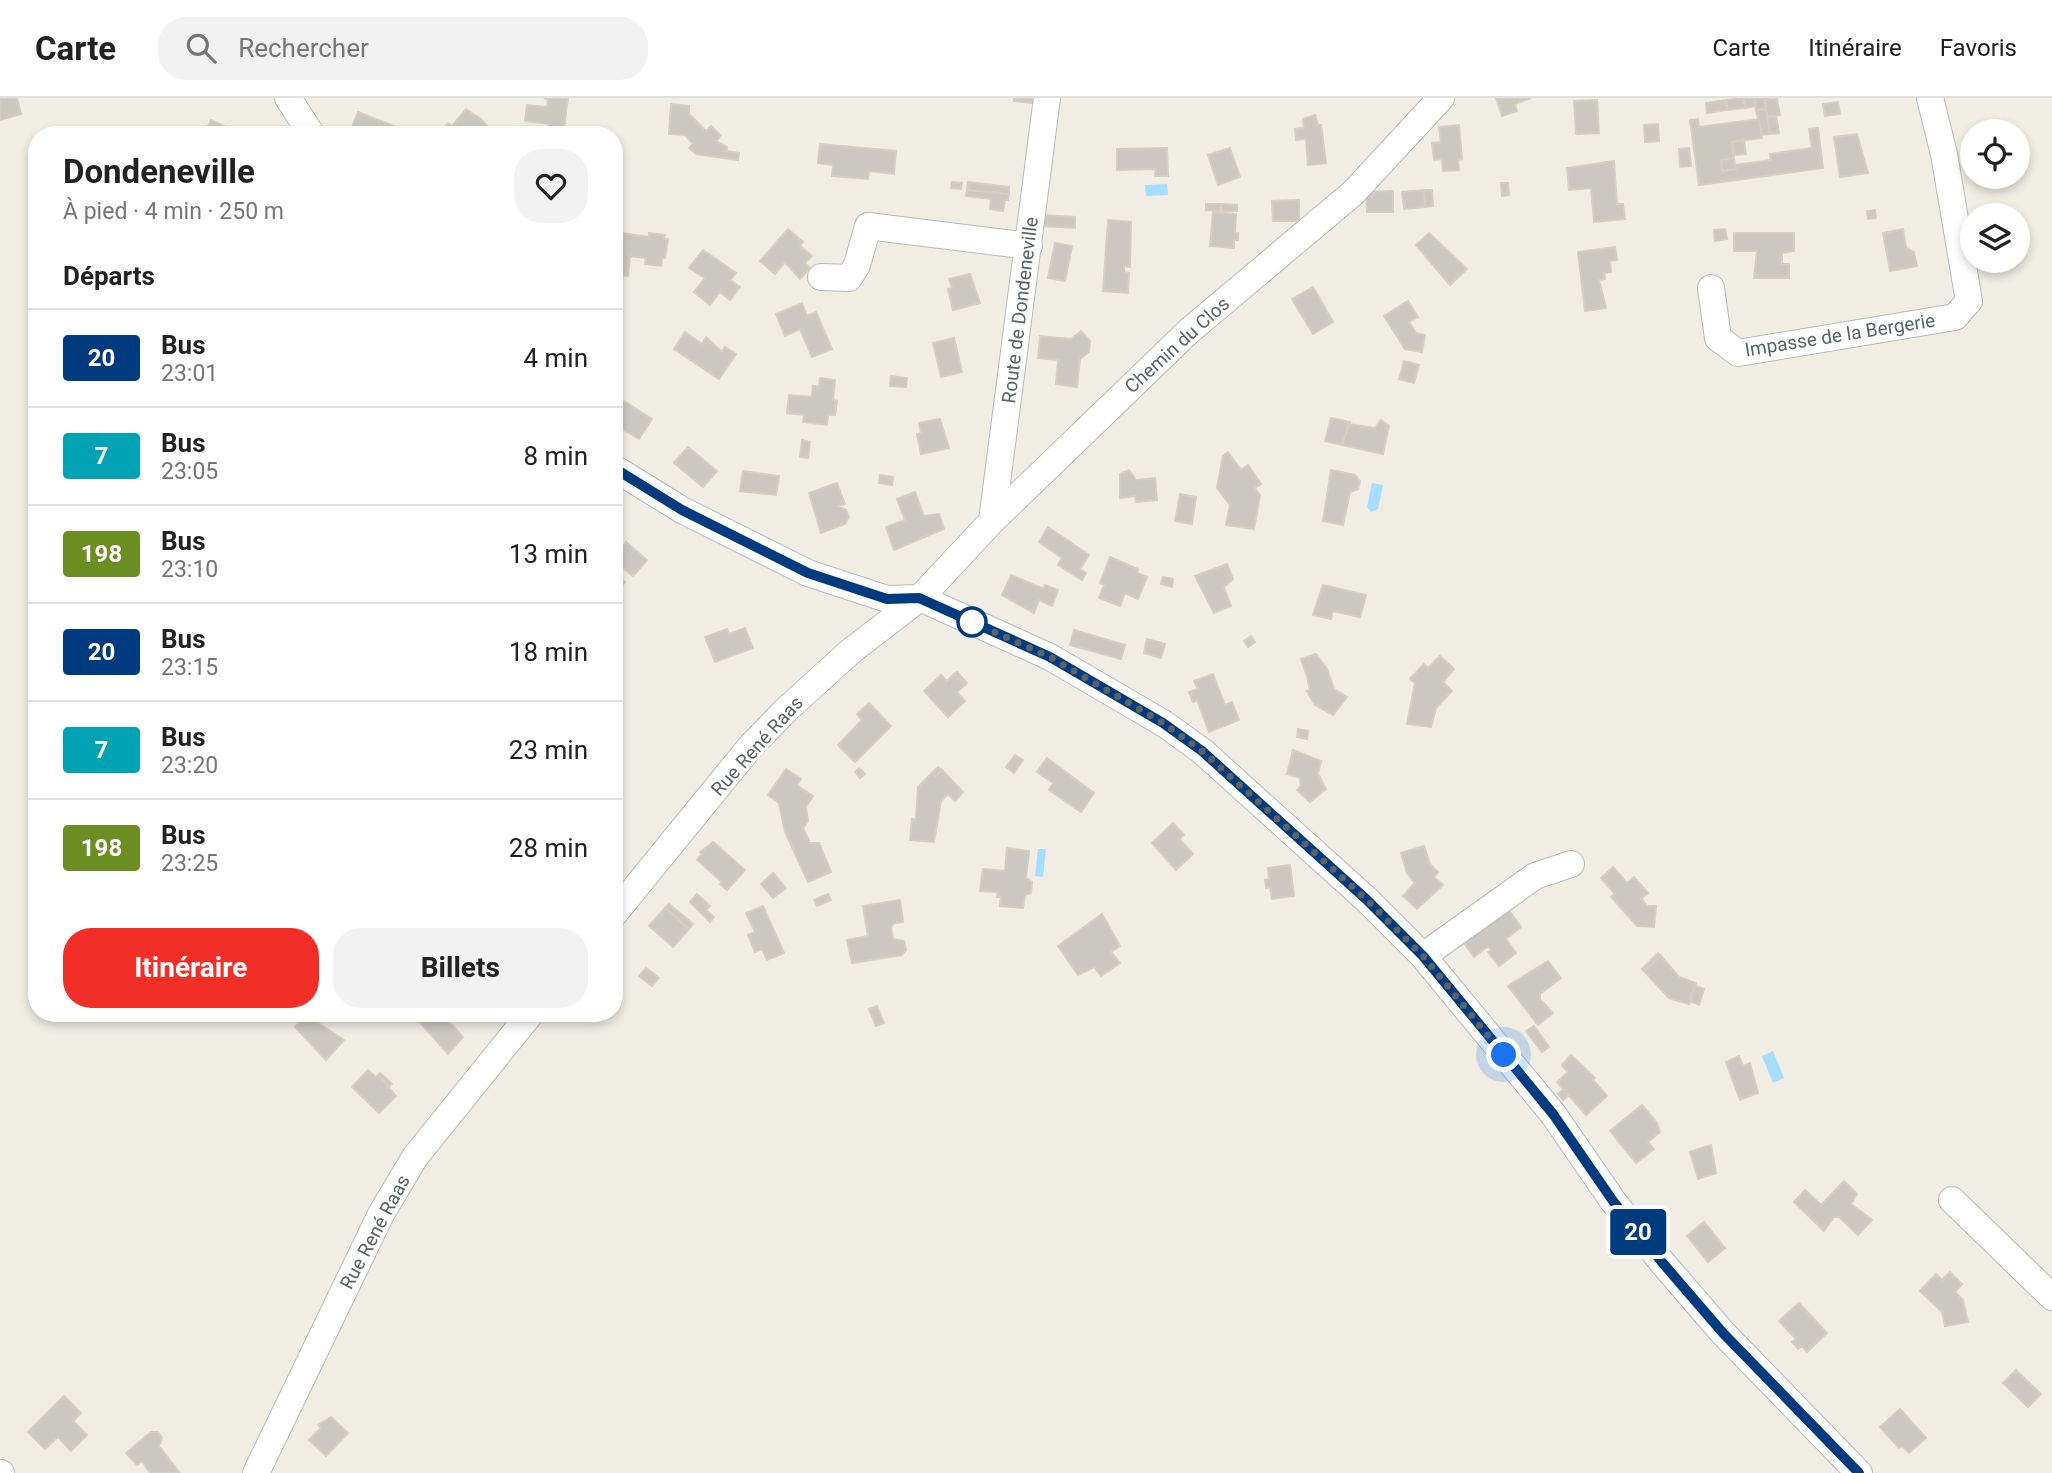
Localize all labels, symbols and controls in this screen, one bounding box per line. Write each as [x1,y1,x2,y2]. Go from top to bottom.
search box [158,17,648,80]
text: Carte [35,29,116,68]
icon: search [182,29,220,67]
text: Rechercher [238,33,369,63]
text: Carte [1712,34,1770,62]
text: Itinéraire [1808,34,1902,62]
text: Favoris [1940,34,2017,62]
map controls [1960,119,2030,273]
button: locate [1960,119,2030,189]
button: heart [514,149,588,223]
text: Dondeneville [63,152,255,191]
text: À pied · 4 min · 250 m [63,198,284,225]
button: layers [1960,203,2030,273]
street label: Route de Dondeneville [997,215,1043,405]
text: Départs [63,261,155,291]
street label: Chemin du Clos [1120,292,1234,398]
street label: Impasse de la Bergerie [1743,309,1937,361]
text: Bus [161,330,206,360]
text: 4 min [523,343,588,373]
text: 20 [88,344,115,372]
text: 23:01 [161,360,218,387]
text: Bus [161,428,206,458]
text: 8 min [523,441,588,471]
text: 7 [95,442,108,470]
text: 23:05 [161,458,218,485]
text: Bus [161,526,206,556]
text: 13 min [509,539,588,569]
text: 198 [81,540,122,568]
text: 23:10 [161,556,218,583]
unlabelled marker [957,607,987,637]
text: Bus [161,624,206,654]
text: 18 min [509,637,588,667]
text: 20 [88,638,115,666]
text: 23:15 [161,654,218,681]
street label: Rue René Raas [706,691,808,801]
text: Bus [161,722,206,752]
text: 23 min [509,735,588,765]
text: 7 [95,736,108,764]
text: 23:20 [161,752,218,779]
text: Bus [161,820,206,850]
text: 28 min [509,833,588,863]
text: 198 [81,834,122,862]
text: 23:25 [161,850,218,877]
button: Itinéraire [63,928,319,1008]
button: Billets [333,928,588,1008]
your location [1486,1037,1521,1072]
street label: Rue René Raas [335,1171,415,1293]
line badge: 20 [1606,1209,1670,1255]
text: 20 [1624,1218,1652,1246]

